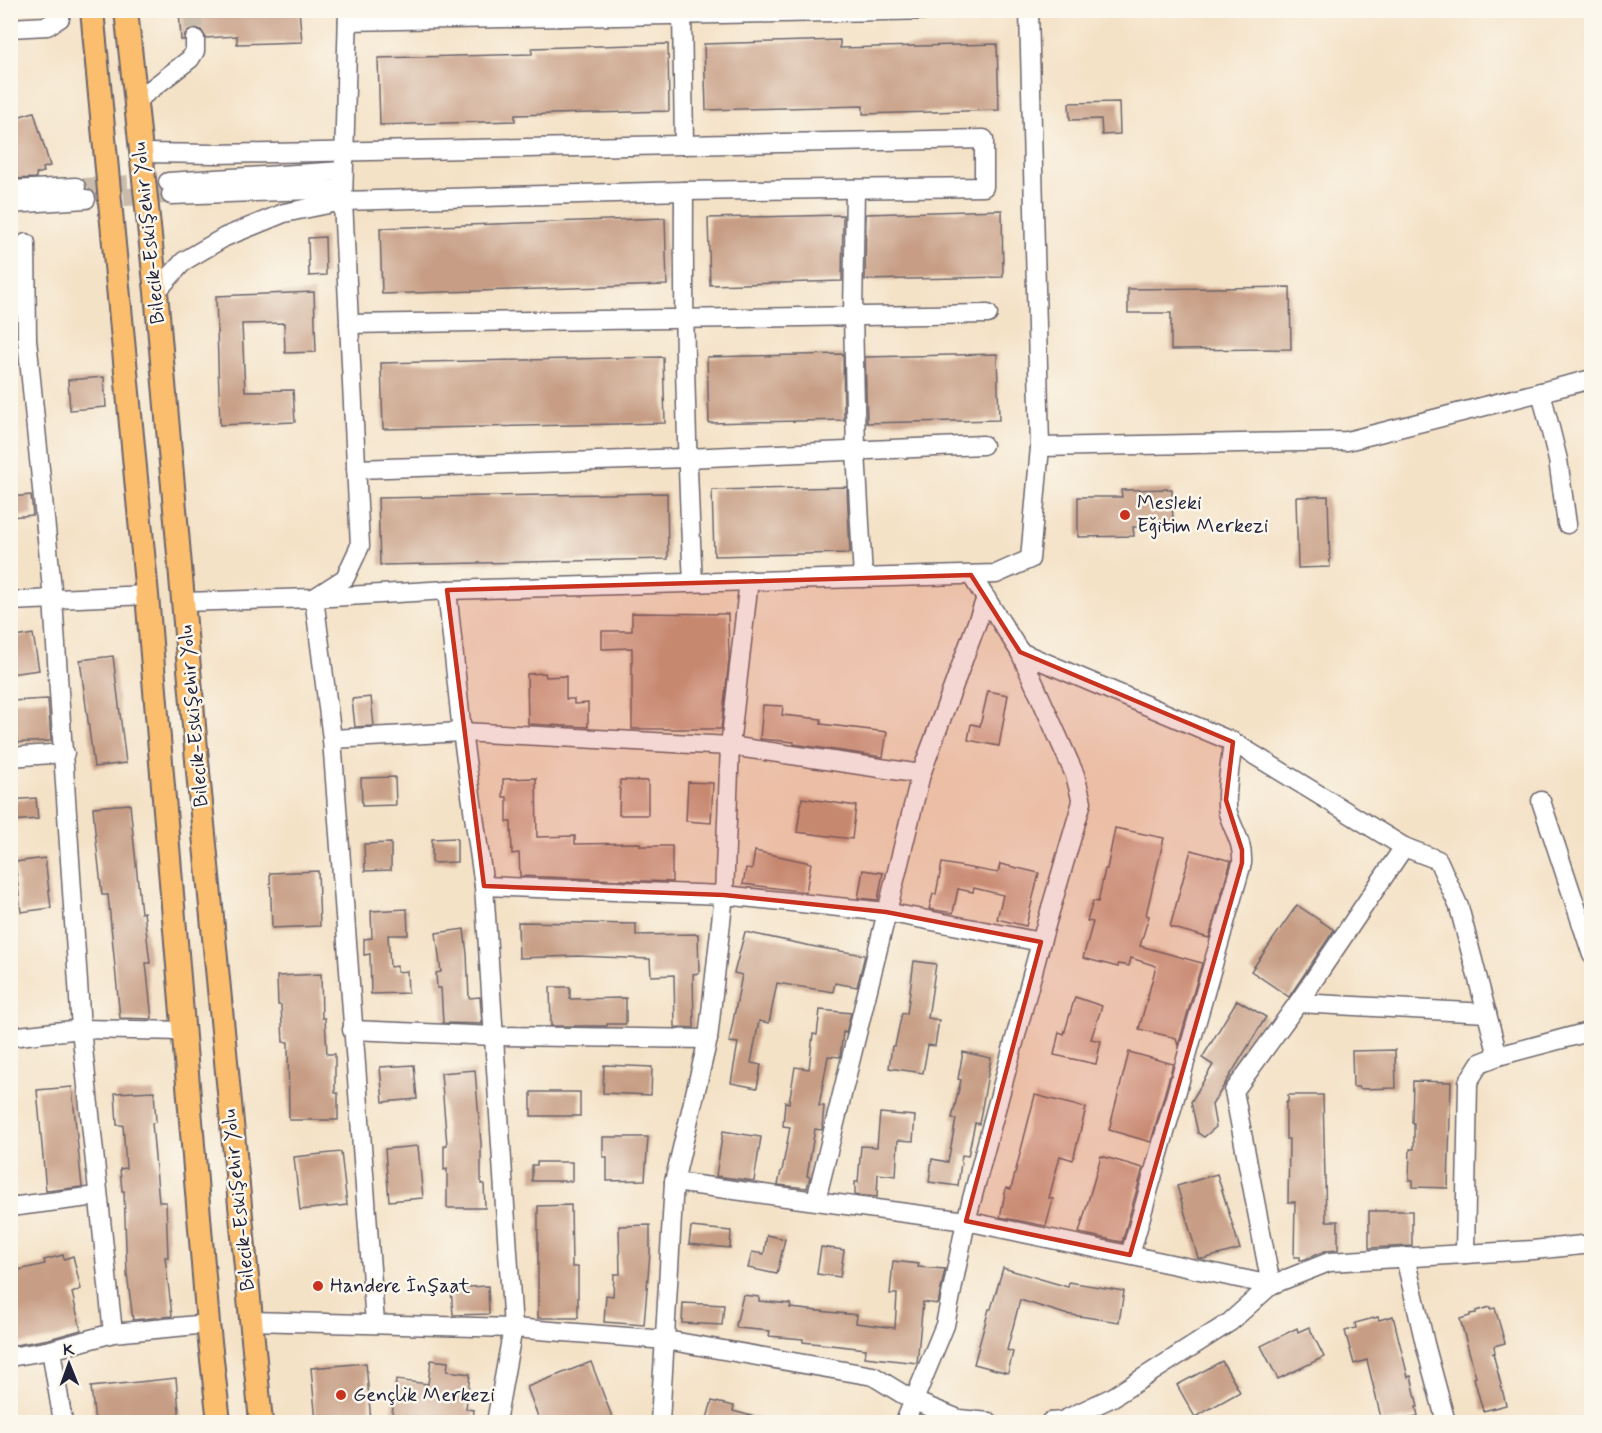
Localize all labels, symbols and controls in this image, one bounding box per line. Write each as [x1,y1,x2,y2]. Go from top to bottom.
street label: Bilecik-Eskişehir Yolu [126,141,172,325]
place label: Mesleki Eğitim Merkezi [1137,490,1268,540]
marker: Mesleki Eğitim Merkezi [1118,508,1132,522]
street label: Bilecik-Eskişehir Yolu [173,624,215,808]
street label: Bilecik-Eskişehir Yolu [216,1108,262,1292]
place label: Handere İnşaat [330,1273,471,1300]
marker: Handere İnşaat [311,1279,325,1293]
north arrow [39,1334,99,1394]
text: K [63,1340,75,1361]
place label: Gençlik Merkezi [353,1382,495,1409]
marker: Gençlik Merkezi [334,1388,348,1402]

